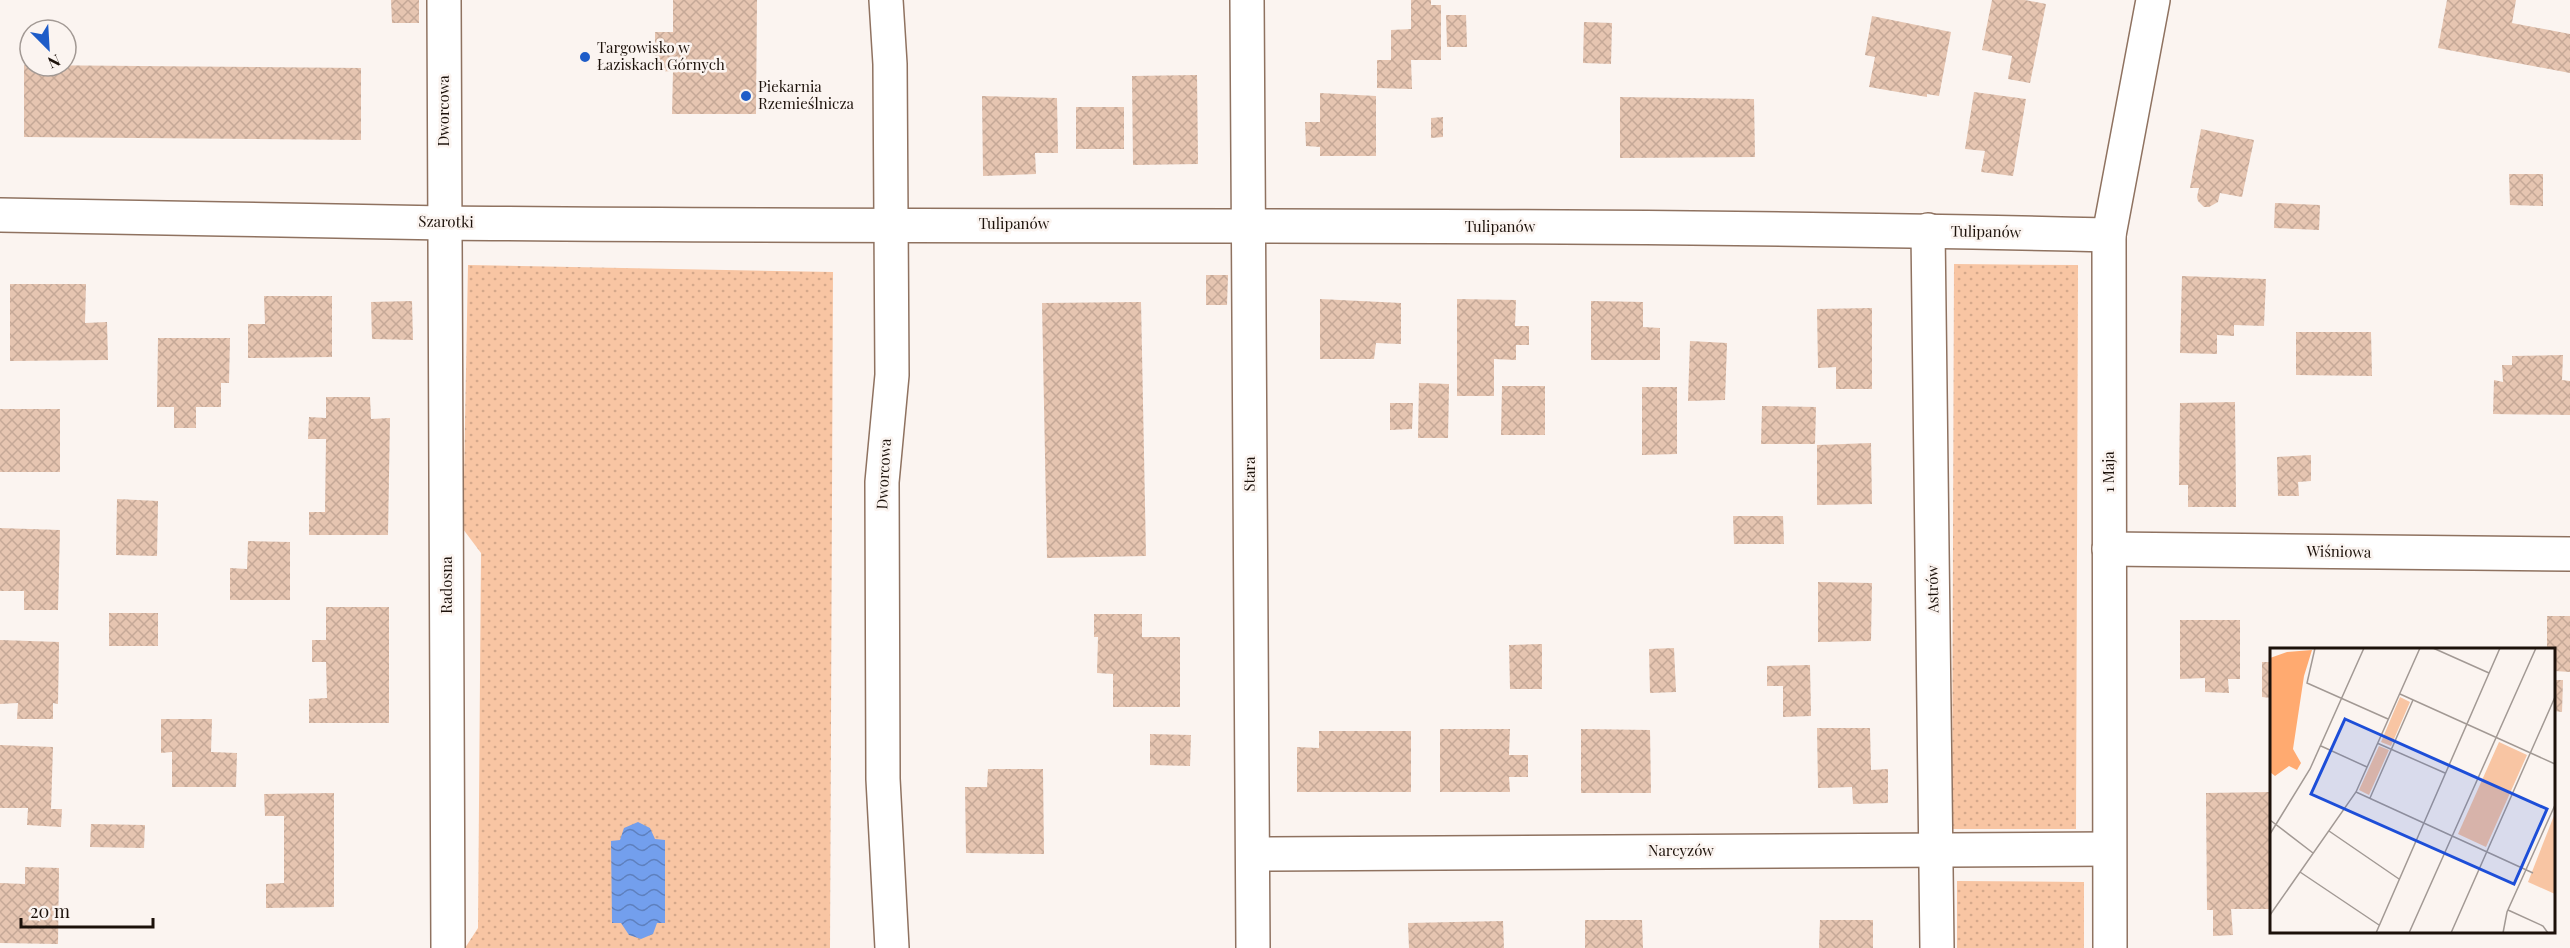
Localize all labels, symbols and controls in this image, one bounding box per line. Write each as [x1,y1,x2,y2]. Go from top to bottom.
north arrow [18,18,78,78]
place label: Targowisko w Łaziskach Górnych [597,37,725,74]
text: N [44,50,64,74]
marker: Targowisko w Łaziskach Górnych [578,50,592,64]
street label: Dworcowa [433,75,453,147]
place label: Piekarnia Rzemieślnicza [758,76,855,113]
marker: Piekarnia Rzemieślnicza [739,89,753,103]
street label: Szarotki [418,211,474,231]
street label: Tulipanów [979,213,1050,233]
street label: Tulipanów [1465,216,1536,236]
street label: Tulipanów [1951,220,2022,242]
street label: Dworcowa [871,437,895,510]
street label: 1 Maja [2098,451,2118,493]
street label: Stara [1239,456,1259,492]
street label: Wiśniowa [2305,540,2372,562]
street label: Radosna [436,556,456,614]
street label: Astrów [1922,565,1942,614]
inset map [2270,648,2555,933]
street label: Narcyzów [1648,840,1714,860]
scale bar [21,891,153,929]
text: 20 m [30,899,70,923]

